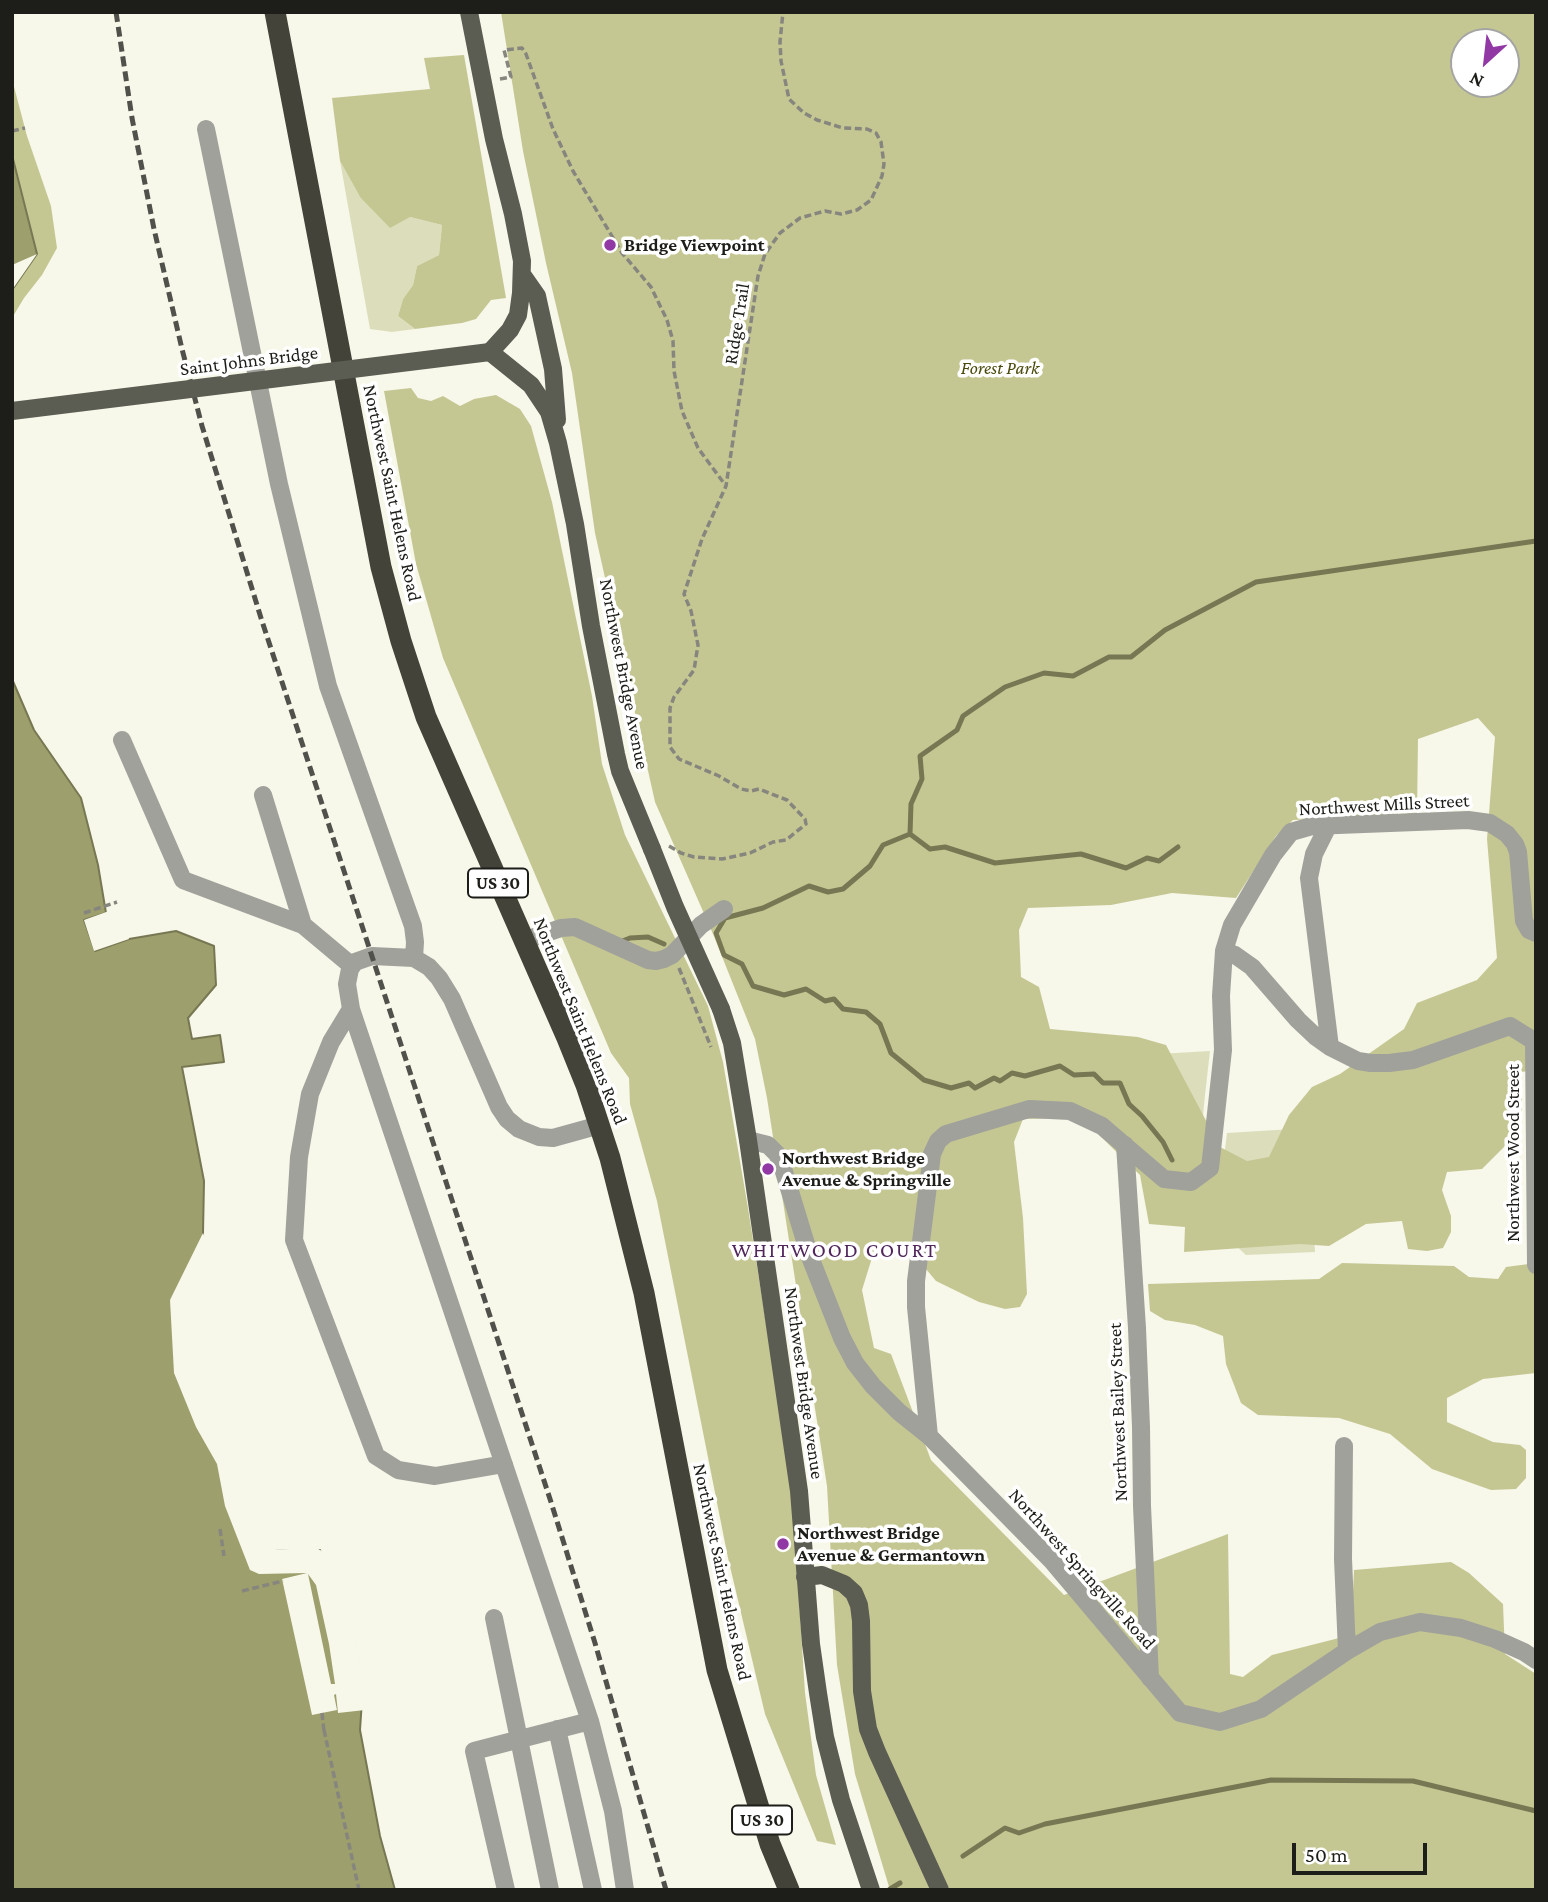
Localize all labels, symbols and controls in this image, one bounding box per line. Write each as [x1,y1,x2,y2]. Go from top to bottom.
north arrow [1450,28,1520,98]
text: N [1466,68,1487,93]
place label: Bridge Viewpoint [624,234,765,256]
marker: Bridge Viewpoint [602,237,618,253]
street label: Ridge Trail [719,282,755,366]
street label: Saint Johns Bridge [179,341,319,381]
park label: Forest Park [961,357,1039,379]
street label: Northwest Saint Helens Road [358,382,426,604]
street label: Northwest Bridge Avenue [594,577,654,771]
street label: Northwest Mills Street [1298,789,1470,821]
road number: US 30 [468,868,528,898]
street label: Northwest Saint Helens Road [528,914,632,1128]
street label: Northwest Wood Street [1502,1064,1524,1242]
place label: Northwest Bridge Avenue & Springville [782,1147,951,1191]
marker: Northwest Bridge Avenue & Springville [760,1161,776,1177]
district label: WHITWOOD COURT [734,1238,936,1264]
street label: Northwest Bridge Avenue [779,1286,829,1480]
street label: Northwest Bailey Street [1103,1322,1133,1502]
street label: Northwest Saint Helens Road [688,1461,756,1683]
street label: Northwest Springville Road [1004,1484,1160,1654]
place label: Northwest Bridge Avenue & Germantown [797,1522,985,1566]
marker: Northwest Bridge Avenue & Germantown [775,1536,791,1552]
road number: US 30 [732,1806,792,1834]
scale bar [1296,1828,1431,1872]
text: 50 m [1305,1843,1348,1867]

